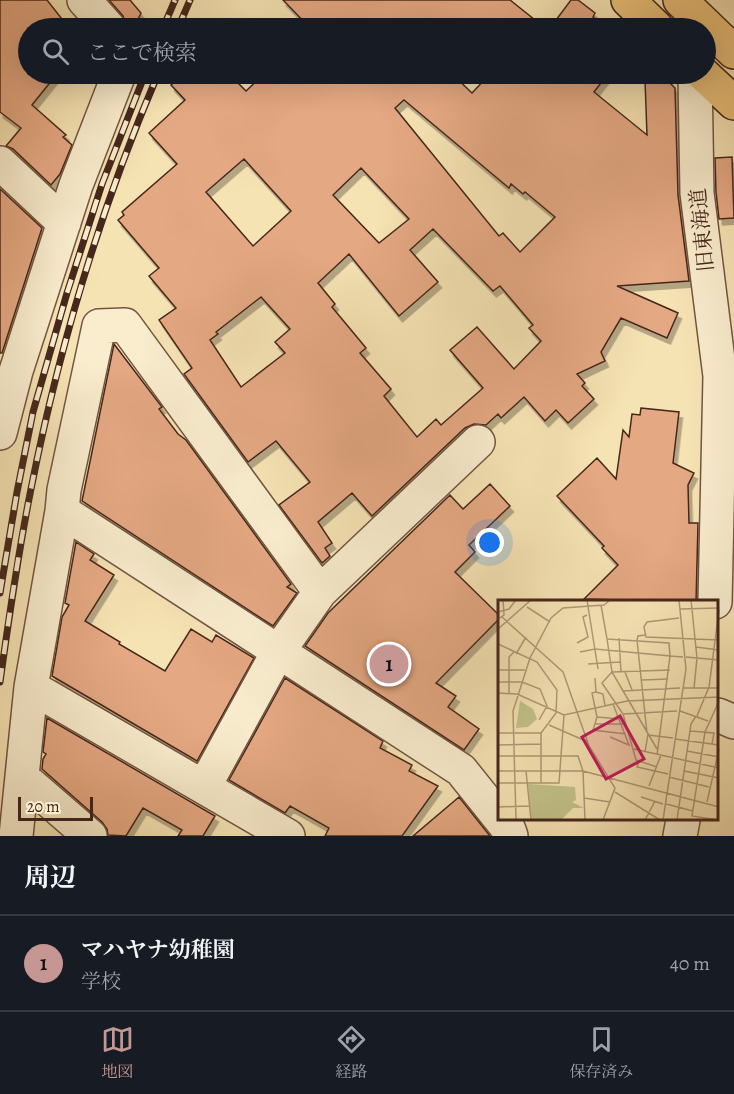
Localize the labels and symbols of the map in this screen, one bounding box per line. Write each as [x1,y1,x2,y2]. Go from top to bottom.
street label: 旧東海道 [684,187,720,273]
your location [475,528,504,557]
inset map [498,600,719,821]
pin: 1 [370,642,408,686]
scale bar [18,794,93,822]

